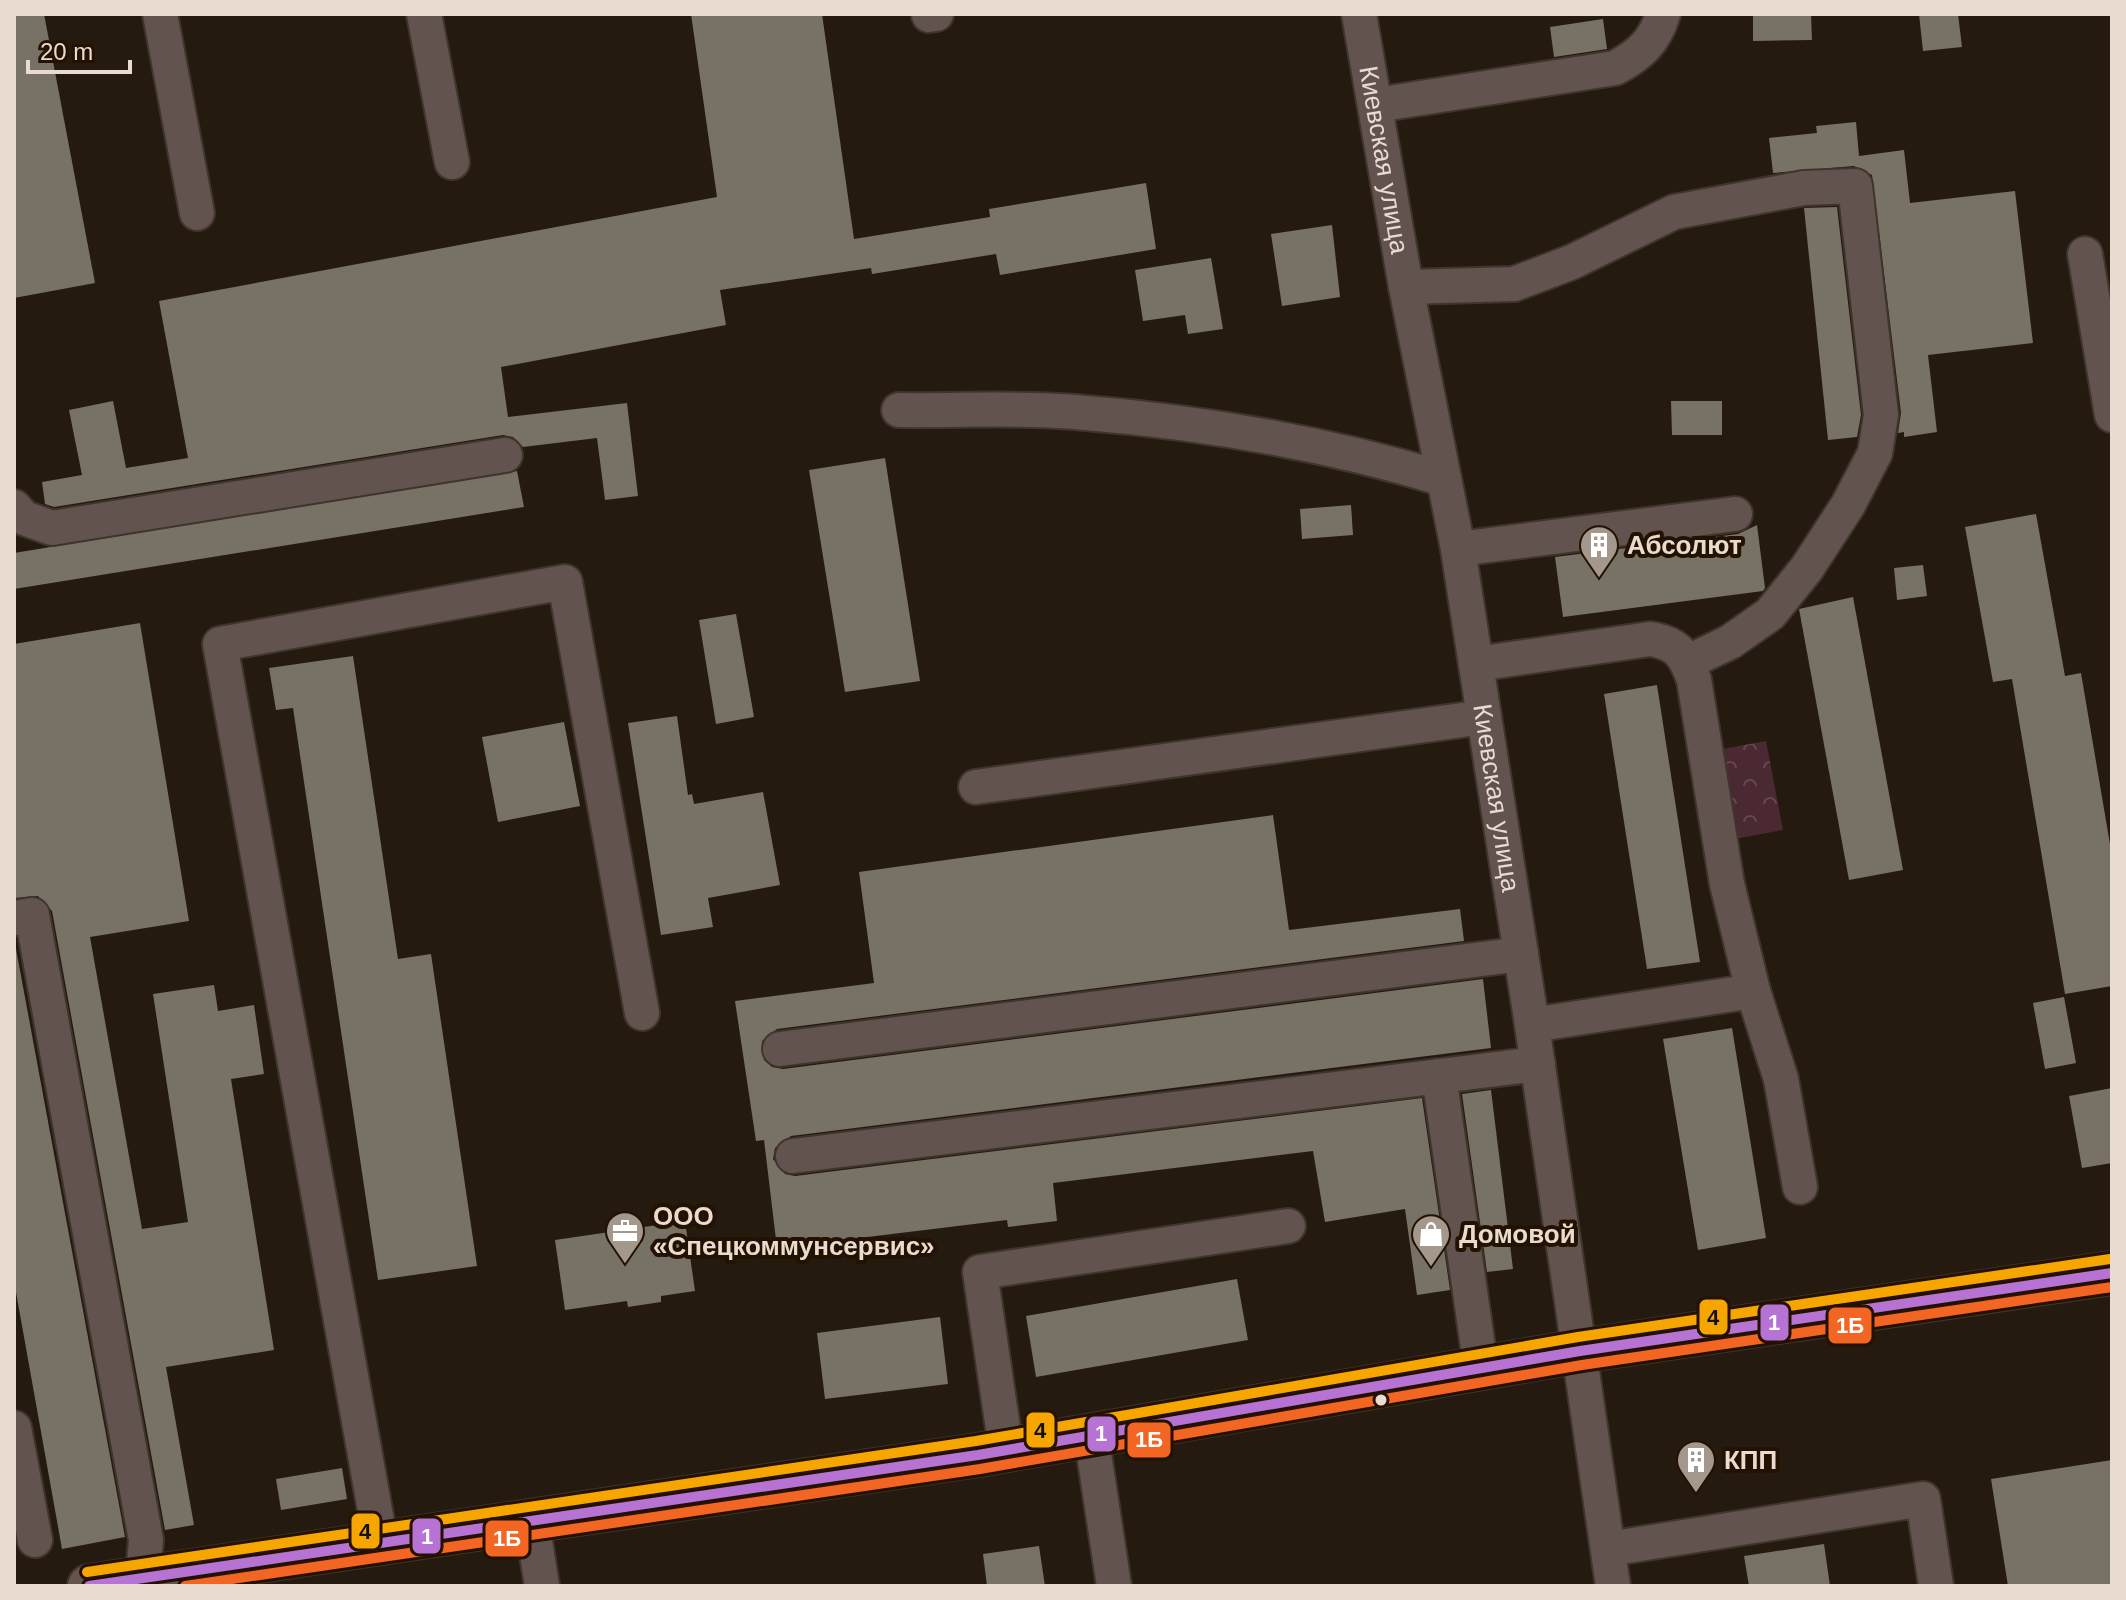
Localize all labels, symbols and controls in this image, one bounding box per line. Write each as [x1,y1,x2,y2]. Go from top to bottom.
scale bar [28,24,130,74]
text: 20 m [40,38,93,65]
street label: Киевская улица [1353,64,1415,257]
building icon: Абсолют [1578,524,1620,579]
place label: Абсолют [1627,530,1742,560]
street label: Киевская улица [1467,702,1526,895]
place label: ООО «Спецкоммунсервис» [653,1201,935,1261]
office icon: ООО «Спецкоммунсервис» [604,1210,646,1265]
shop icon: Домовой [1410,1213,1452,1268]
place label: Домовой [1459,1219,1576,1249]
line badge: 4 [1698,1298,1729,1336]
line badge: 1 [1759,1303,1790,1342]
text: 4 [1707,1305,1720,1330]
line badge: 1Б [1827,1306,1873,1345]
text: 1 [1768,1310,1780,1335]
text: 1Б [1836,1313,1864,1338]
unlabelled marker [1373,1392,1389,1408]
line badge: 4 [1025,1411,1056,1449]
line badge: 1 [1086,1415,1117,1453]
text: 4 [1034,1418,1047,1443]
text: 1 [1095,1421,1107,1446]
line badge: 1Б [1126,1421,1172,1459]
text: 1Б [1135,1427,1163,1452]
building icon: КПП [1675,1439,1717,1494]
place label: КПП [1724,1445,1777,1475]
line badge: 4 [350,1512,381,1550]
line badge: 1 [411,1517,442,1555]
text: 4 [359,1519,372,1544]
line badge: 1Б [484,1519,530,1558]
text: 1 [421,1524,433,1549]
text: 1Б [493,1526,521,1551]

